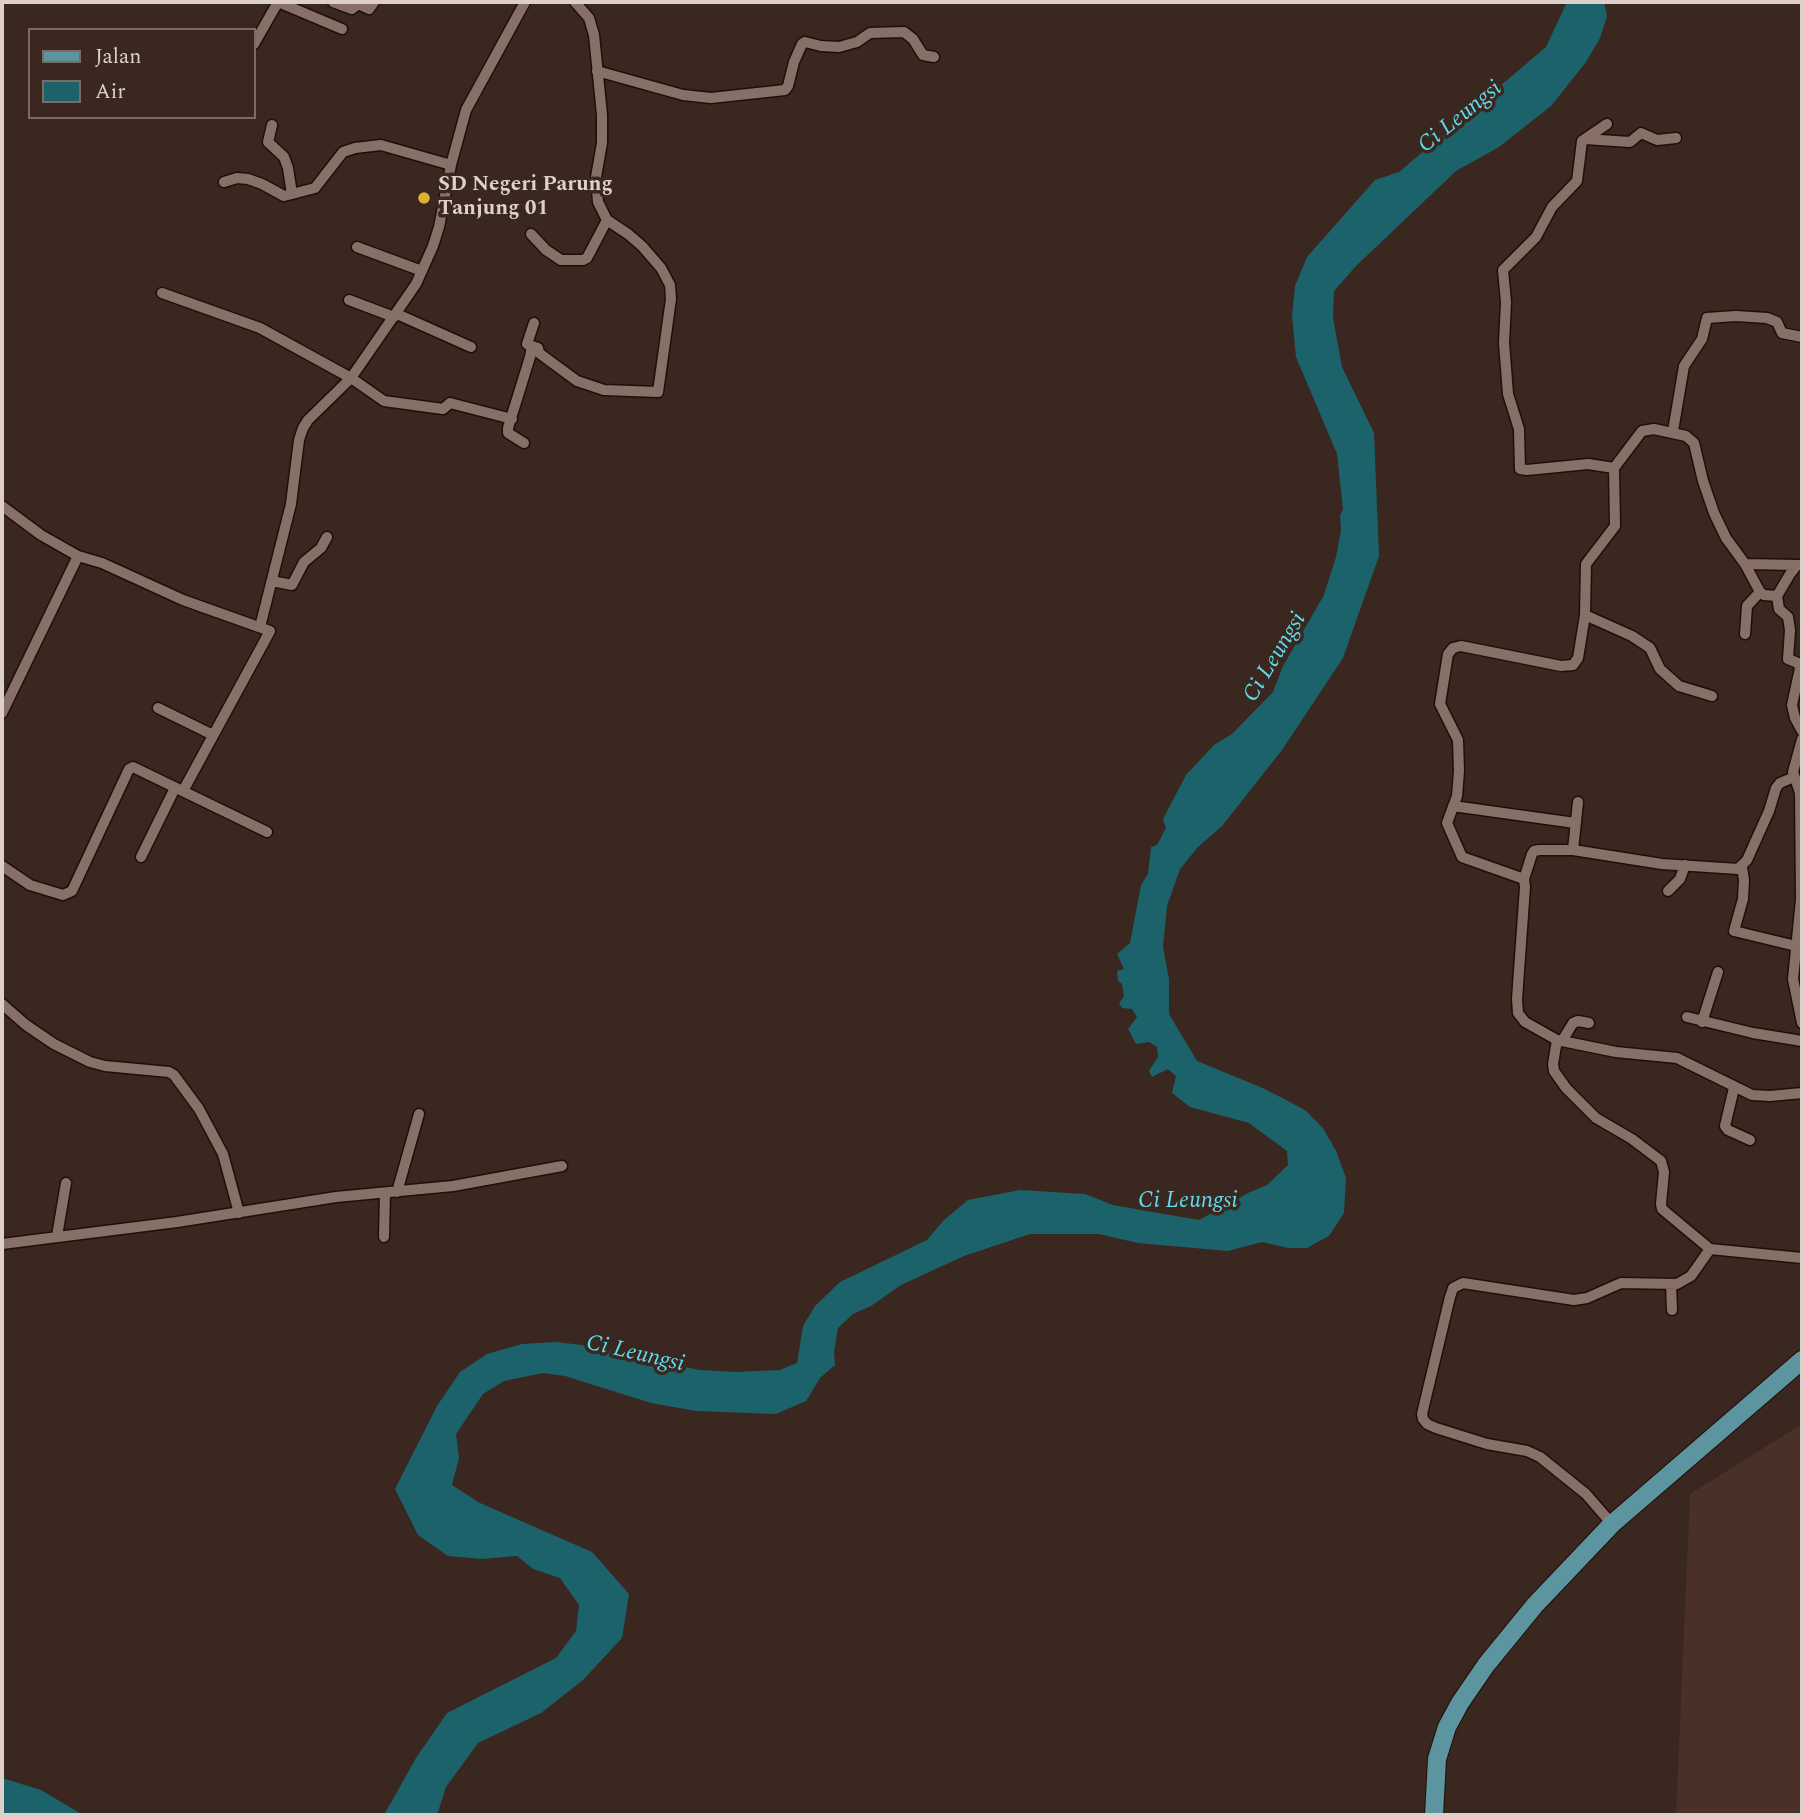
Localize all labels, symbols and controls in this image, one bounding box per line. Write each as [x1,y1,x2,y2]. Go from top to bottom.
legend [28,28,256,119]
text: Jalan [95,41,141,73]
text: Air [95,76,126,108]
water label: Ci Leungsi [1414,76,1508,160]
place label: SD Negeri Parung Tanjung 01 [438,173,613,223]
marker: SD Negeri Parung Tanjung 01 [416,190,432,206]
water label: Ci Leungsi [1238,608,1314,708]
water label: Ci Leungsi [1138,1188,1238,1216]
water label: Ci Leungsi [583,1330,687,1380]

